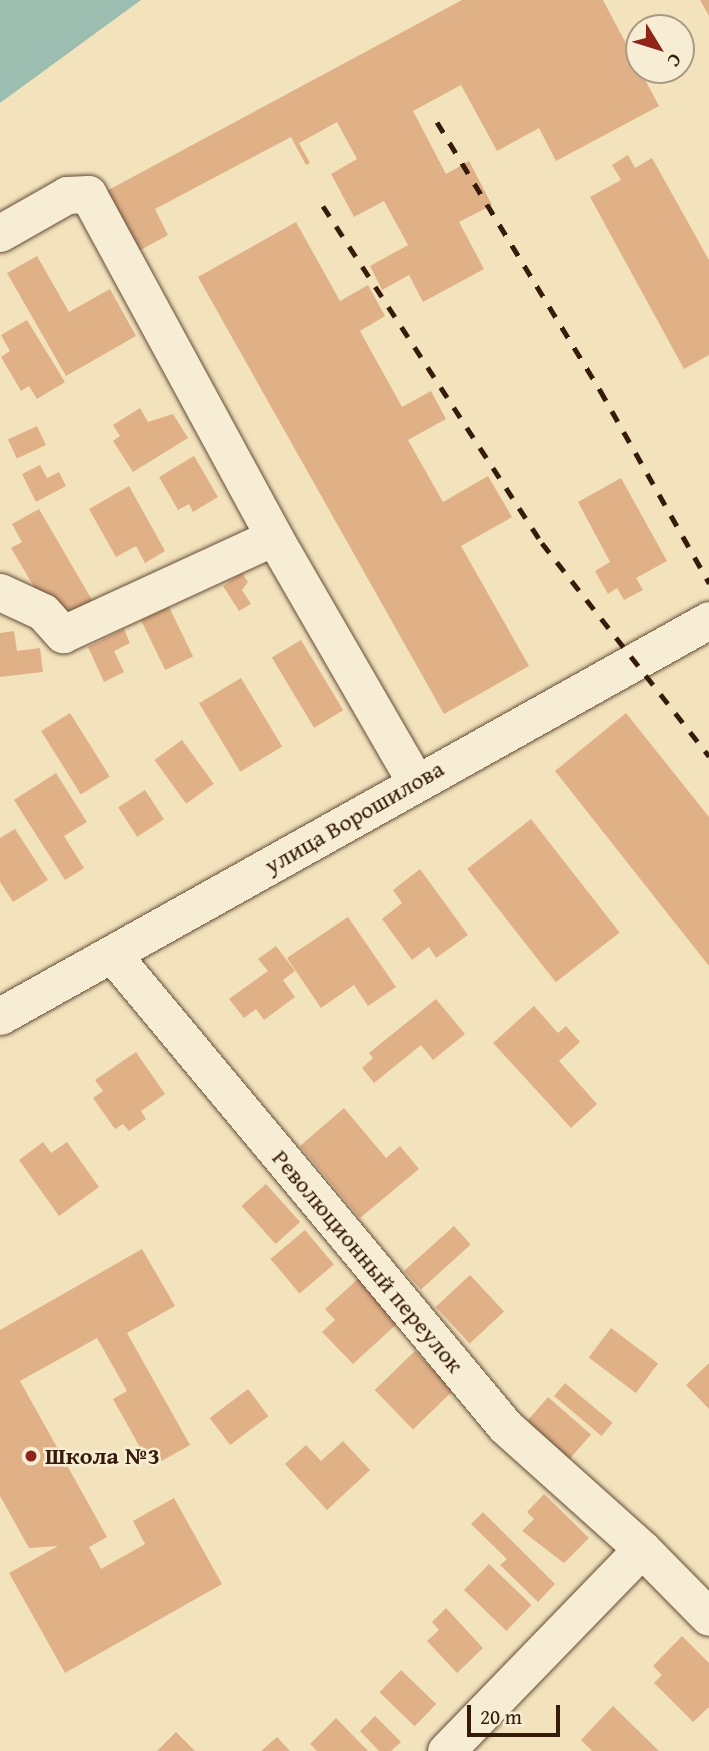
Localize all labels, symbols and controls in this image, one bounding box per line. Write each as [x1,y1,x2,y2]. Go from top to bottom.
north arrow [625,14,695,84]
text: С [661,48,689,74]
street label: улица Ворошилова [259,754,449,880]
street label: Революционный переулок [266,1144,470,1378]
place label: Школа №3 [45,1442,160,1470]
marker: Школа №3 [23,1448,39,1464]
scale bar [471,1692,564,1736]
text: 20 m [480,1701,522,1732]

